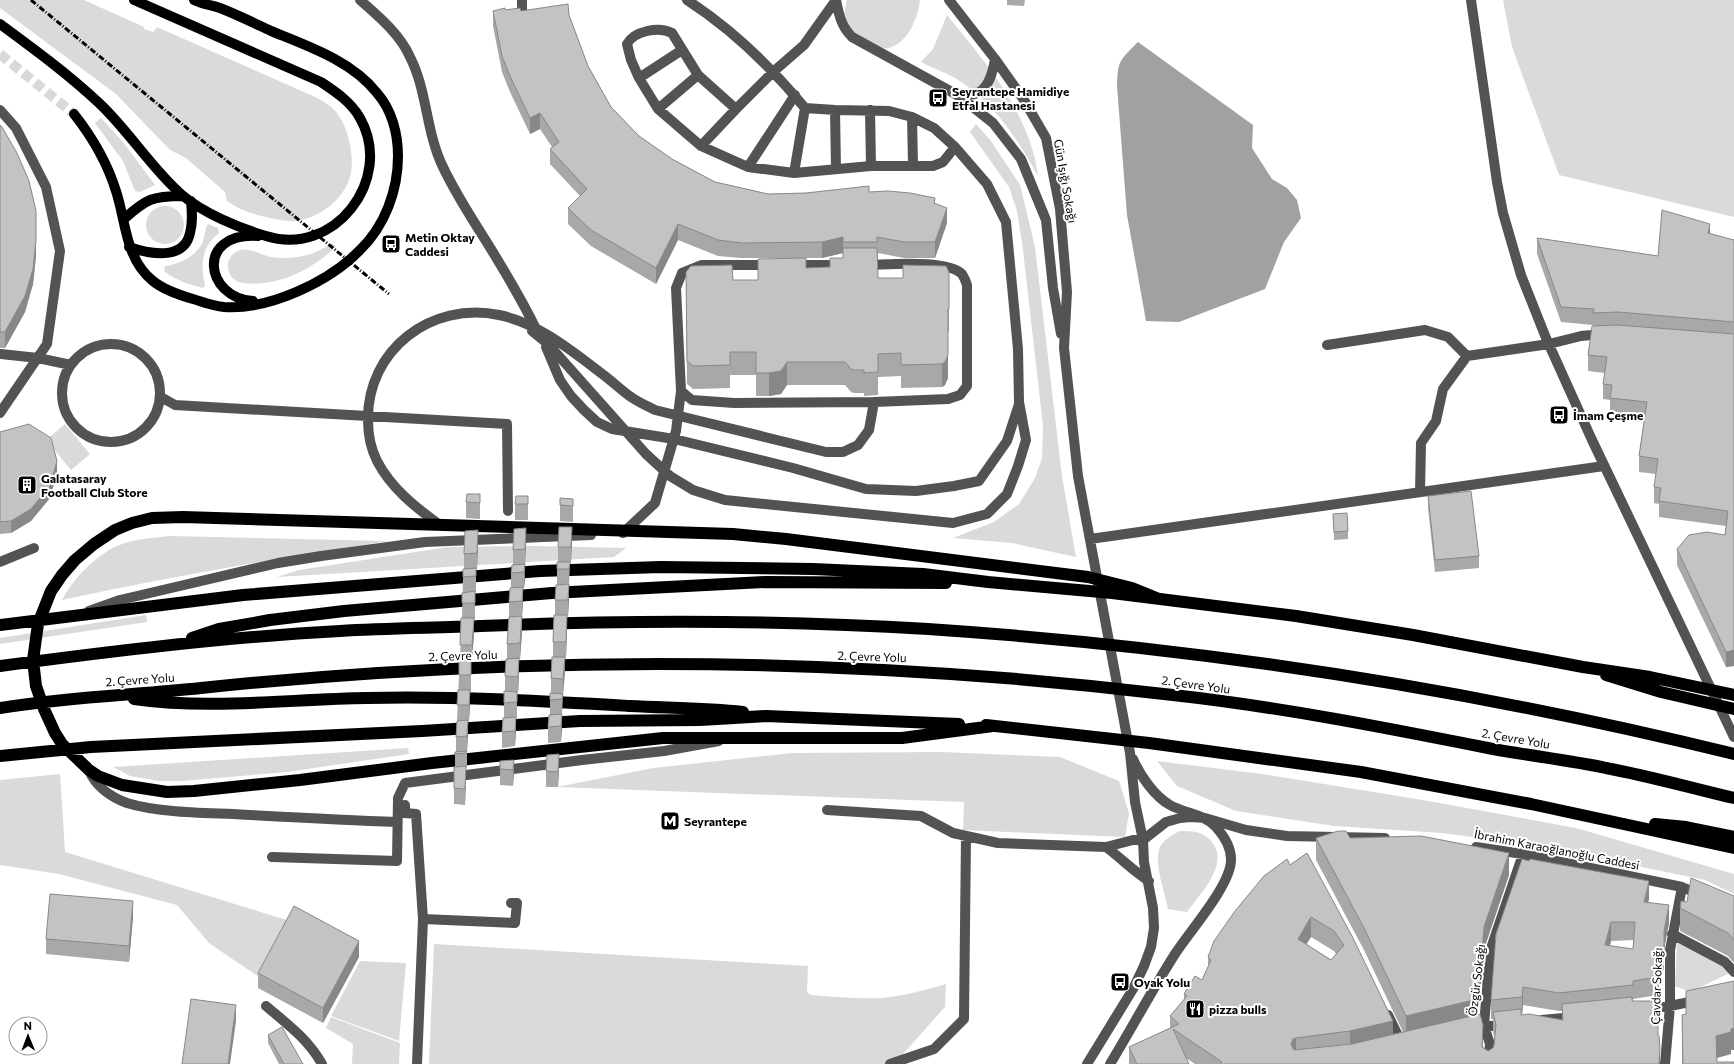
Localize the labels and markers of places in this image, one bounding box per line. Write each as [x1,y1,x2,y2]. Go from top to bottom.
place label: Seyrantepe Hamidiye Etfal Hastanesi [952,84,1069,112]
bus stop icon: Seyrantepe Hamidiye Etfal Hastanesi [927,87,949,109]
place label: Metin Oktay Caddesi [405,230,475,258]
bus stop icon: Metin Oktay Caddesi [380,233,402,255]
bus stop icon: İmam Çeşme [1548,404,1570,426]
place label: İmam Çeşme [1573,408,1643,422]
place label: Galatasaray Football Club Store [41,471,148,499]
building icon: Galatasaray Football Club Store [16,474,38,496]
metro station icon: Seyrantepe [659,810,681,832]
place label: Seyrantepe [684,814,747,828]
bus stop icon: Oyak Yolu [1109,971,1131,993]
place label: Oyak Yolu [1134,975,1190,989]
restaurant icon: pizza bulls [1184,998,1206,1020]
place label: pizza bulls [1209,1002,1267,1016]

